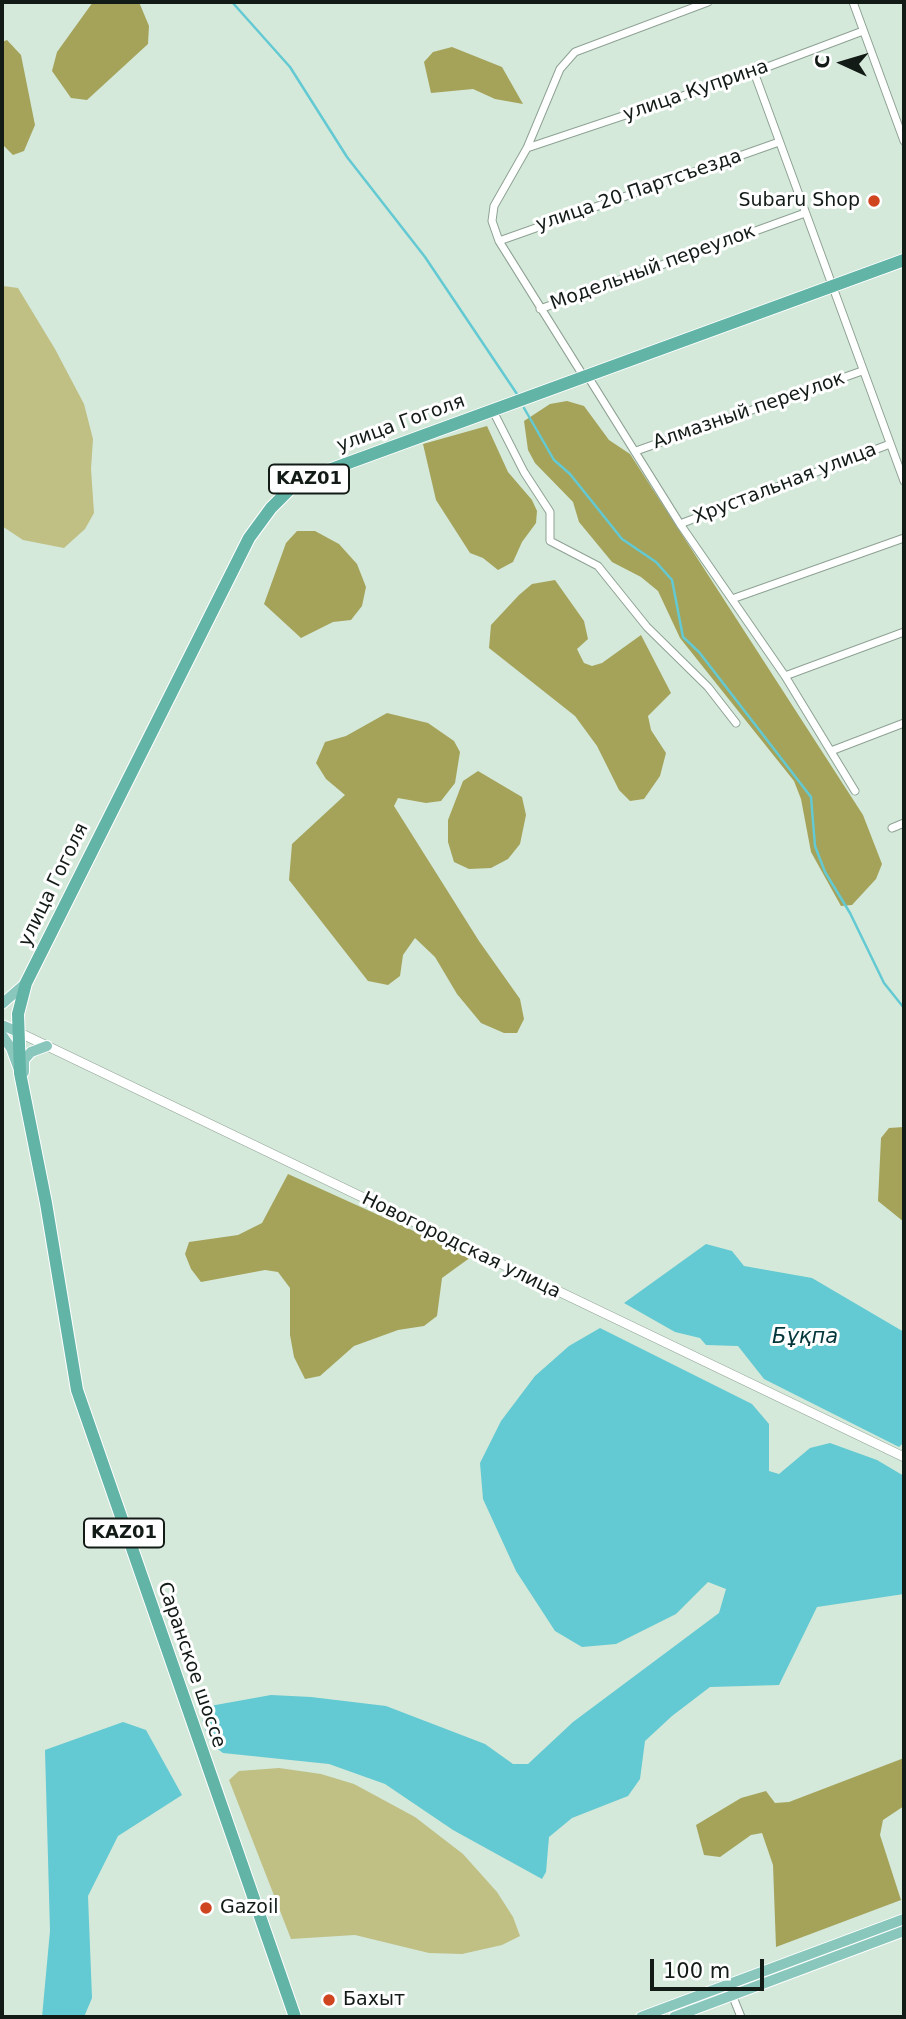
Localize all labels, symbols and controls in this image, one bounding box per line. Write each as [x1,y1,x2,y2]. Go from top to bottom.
north arrow [808,28,878,98]
text: С [811,54,834,69]
street label: улица Куприна [620,55,772,127]
street label: улица 20 Партсъезда [533,145,745,237]
place label: Subaru Shop [739,190,860,212]
marker: Subaru Shop [866,193,882,209]
street label: Модельный переулок [547,220,759,316]
street label: Алмазный переулок [650,367,848,455]
street label: улица Гоголя [334,390,468,458]
street label: Хрустальная улица [690,438,880,530]
road number: KАZ01 [269,464,349,494]
street label: улица Гоголя [14,819,94,951]
street label: Новогородская улица [358,1188,564,1304]
water label: Бұқпа [772,1325,838,1351]
road number: KAZ01 [84,1518,164,1548]
street label: Саранское шоссе [152,1579,230,1751]
place label: Gazoil [220,1897,279,1919]
marker: Gazoil [198,1900,214,1916]
scale bar [654,1946,768,1990]
text: 100 m [663,1959,730,1983]
place label: Бахыт [343,1989,405,2011]
marker: Бахыт [321,1992,337,2008]

